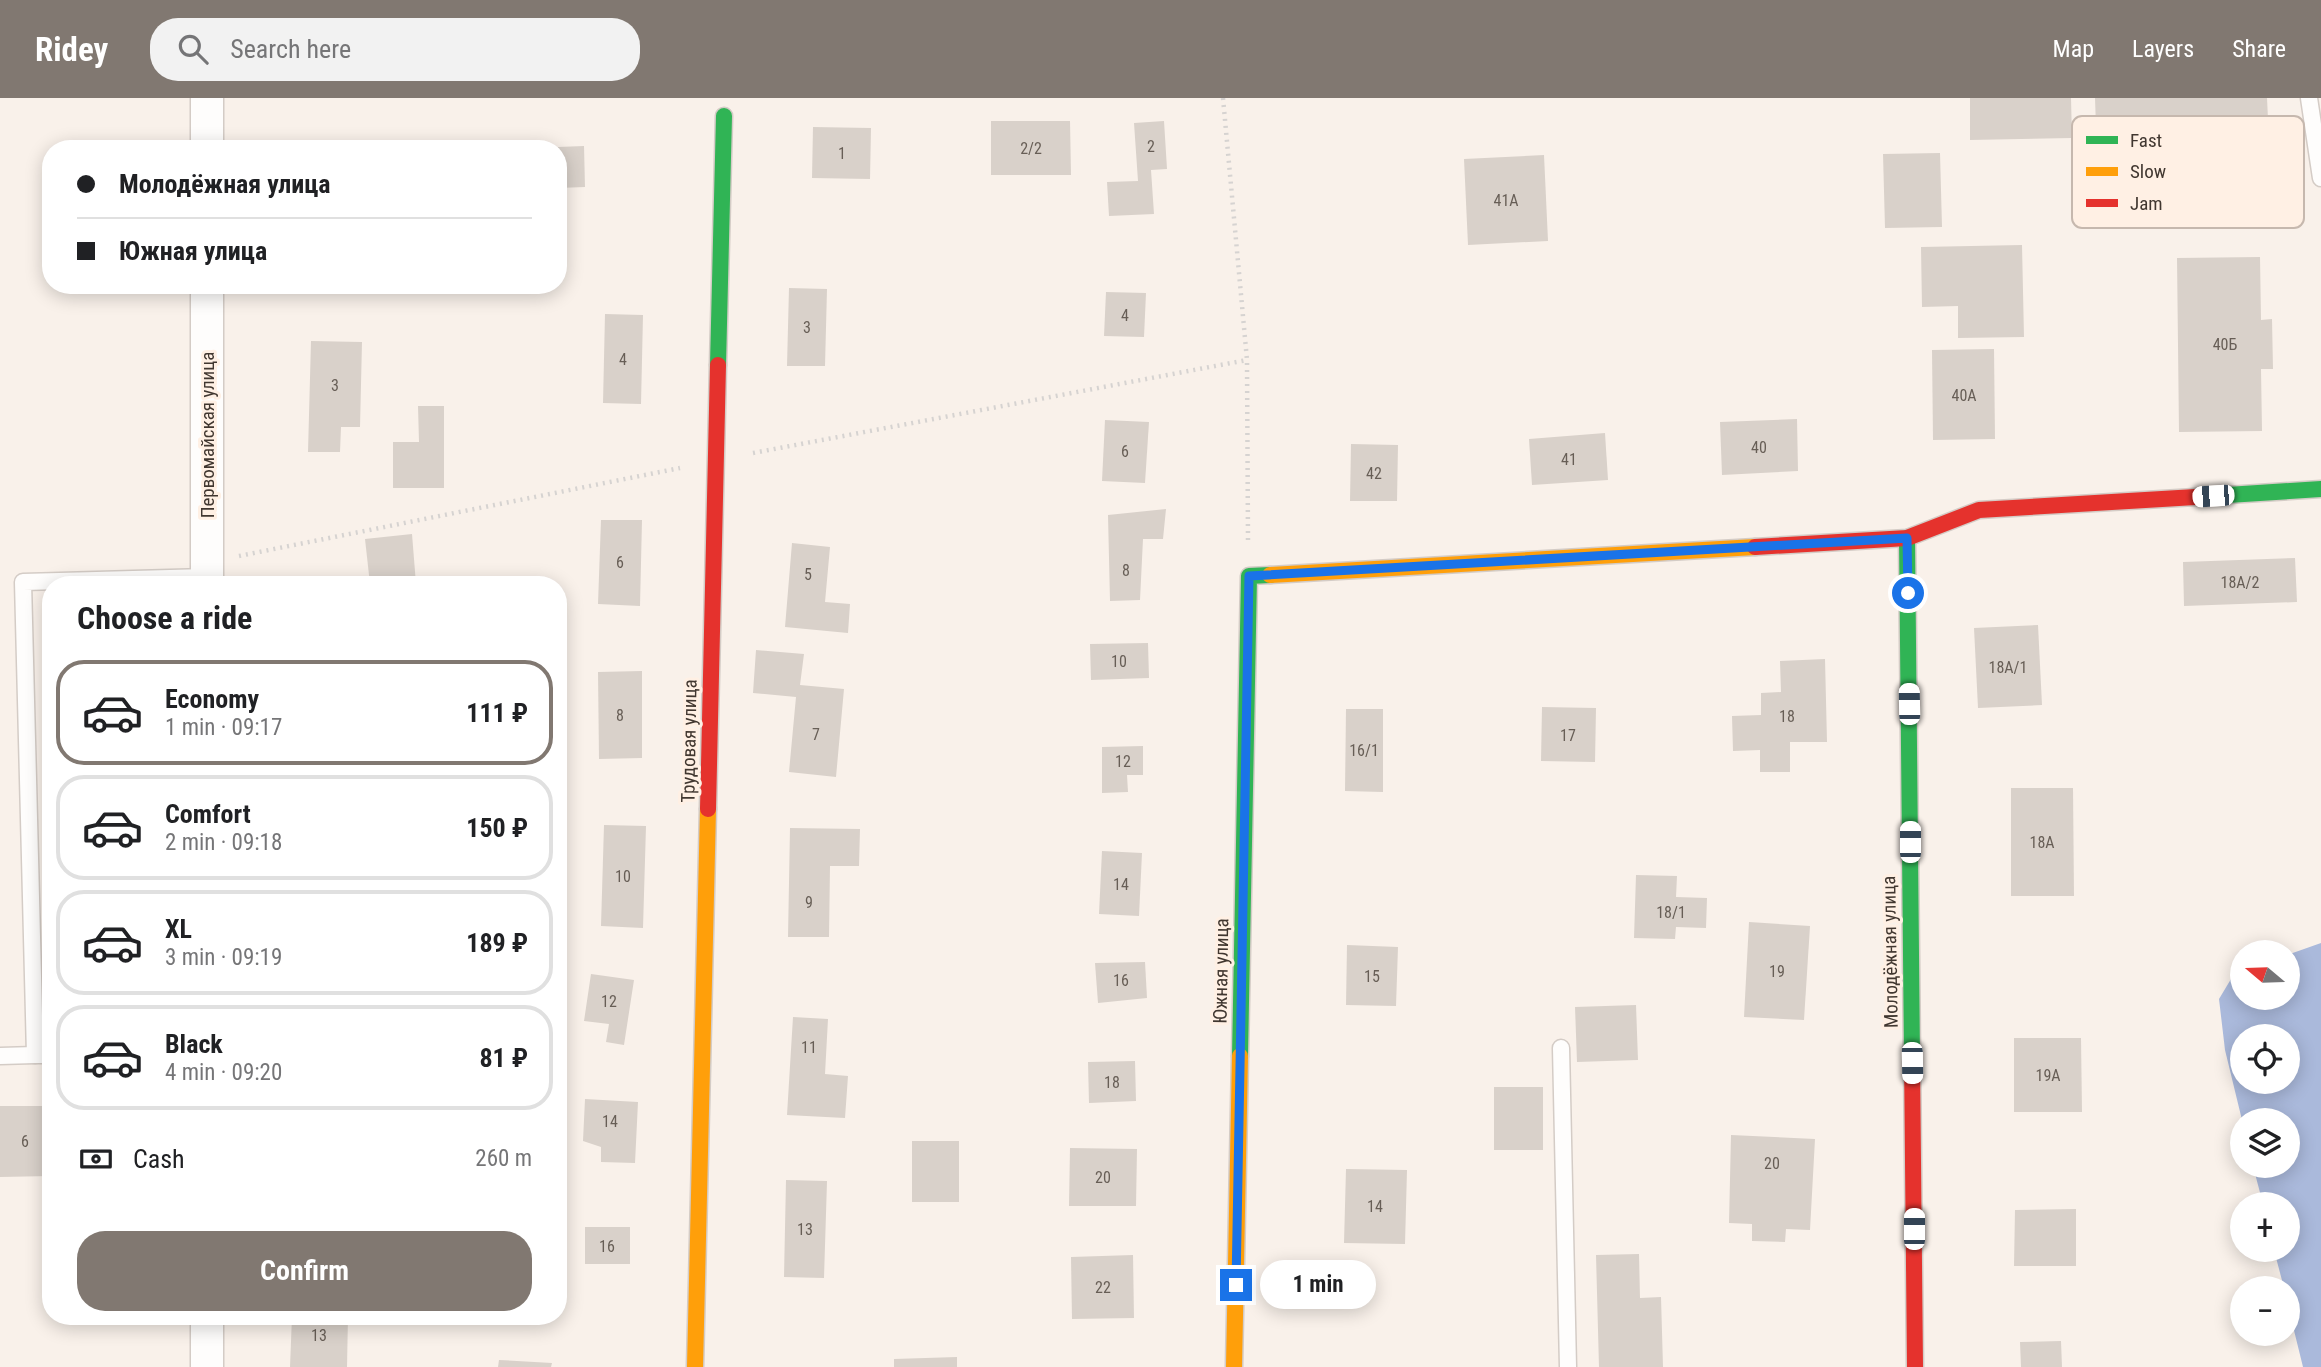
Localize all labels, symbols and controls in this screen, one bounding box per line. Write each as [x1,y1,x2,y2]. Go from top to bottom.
search box [150,18,640,81]
text: Ridey [35,30,108,69]
icon: search [174,30,212,68]
text: Search here [230,34,351,64]
text: Map [2053,35,2094,63]
text: Layers [2132,35,2194,63]
text: Share [2232,35,2286,63]
legend [2072,116,2304,228]
text: Fast [2130,129,2162,152]
house number: 2 [1147,137,1155,156]
house number: 2/2 [1020,139,1042,158]
house number: 1 [838,144,846,163]
text: Slow [2130,160,2166,183]
text: Молодёжная улица [119,169,331,199]
house number: 41А [1493,191,1519,210]
text: Jam [2130,192,2163,215]
text: Южная улица [119,236,267,266]
house number: 4 [1121,306,1129,325]
house number: 3 [803,318,811,337]
house number: 40Б [2213,335,2238,354]
house number: 4 [619,350,627,369]
street label: Первомайская улица [196,352,219,518]
house number: 3 [331,376,339,395]
house number: 40А [1951,386,1977,405]
house number: 40 [1751,438,1767,457]
house number: 6 [1121,442,1129,461]
house number: 41 [1561,450,1577,469]
house number: 42 [1366,464,1382,483]
car [2192,484,2235,508]
house number: 6 [616,553,624,572]
house number: 8 [1122,561,1130,580]
house number: 5 [804,565,812,584]
house number: 18А/2 [2221,573,2260,592]
route start [1892,577,1924,609]
text: Choose a ride [77,599,252,637]
house number: 10 [1111,652,1127,671]
house number: 18А/1 [1989,658,2027,677]
street label: Трудовая улица [676,679,702,803]
icon: car [81,681,144,744]
car [1899,683,1920,725]
text: Economy [165,684,259,714]
text: 111 ₽ [466,698,528,728]
house number: 8 [616,706,624,725]
house number: 18 [1779,707,1795,726]
text: 1 min · 09:17 [165,714,282,741]
house number: 7 [812,725,820,744]
house number: 17 [1560,726,1576,745]
house number: 16/1 [1349,741,1379,760]
house number: 12 [1115,752,1131,771]
icon: car [81,796,144,859]
text: Comfort [165,799,251,829]
text: 150 ₽ [466,813,528,843]
car [1900,821,1921,863]
text: 2 min · 09:18 [165,829,282,856]
house number: 18А [2029,833,2055,852]
house number: 10 [615,867,631,886]
house number: 14 [1113,875,1129,894]
street label: Молодёжная улица [1877,876,1903,1028]
house number: 9 [805,893,813,912]
house number: 18/1 [1656,903,1686,922]
icon: car [81,911,144,974]
text: XL [165,914,192,944]
street label: Южная улица [1209,918,1233,1024]
text: 189 ₽ [466,928,528,958]
north arrow [2230,940,2300,1010]
map controls [2230,940,2300,1346]
text: 3 min · 09:19 [165,944,282,971]
house number: 19 [1769,962,1785,981]
house number: 15 [1364,967,1380,986]
house number: 16 [1113,971,1129,990]
house number: 12 [601,992,617,1011]
button: locate [2230,1024,2300,1094]
icon: car [81,1026,144,1089]
text: Black [165,1029,223,1059]
house number: 11 [801,1038,817,1057]
car [1902,1042,1923,1084]
text: 81 ₽ [479,1043,528,1073]
text: 4 min · 09:20 [165,1059,282,1086]
house number: 19А [2035,1066,2061,1085]
house number: 18 [1104,1073,1120,1092]
button: layers [2230,1108,2300,1178]
house number: 14 [602,1112,618,1131]
house number: 6 [21,1132,29,1151]
icon: cash [77,1140,115,1178]
text: Cash [133,1144,185,1174]
text: 260 m [475,1145,532,1172]
house number: 20 [1764,1154,1780,1173]
house number: 20 [1095,1168,1111,1187]
button: + [2230,1192,2300,1262]
house number: 14 [1367,1197,1383,1216]
car [1904,1208,1925,1250]
house number: 13 [797,1220,813,1239]
button: Confirm [77,1231,532,1311]
house number: 16 [599,1237,615,1256]
callout: 1 min [1260,1260,1376,1310]
route end [1220,1269,1252,1301]
text: 1 min [1292,1271,1344,1298]
button: − [2230,1276,2300,1346]
house number: 22 [1095,1278,1111,1297]
house number: 13 [311,1326,327,1345]

